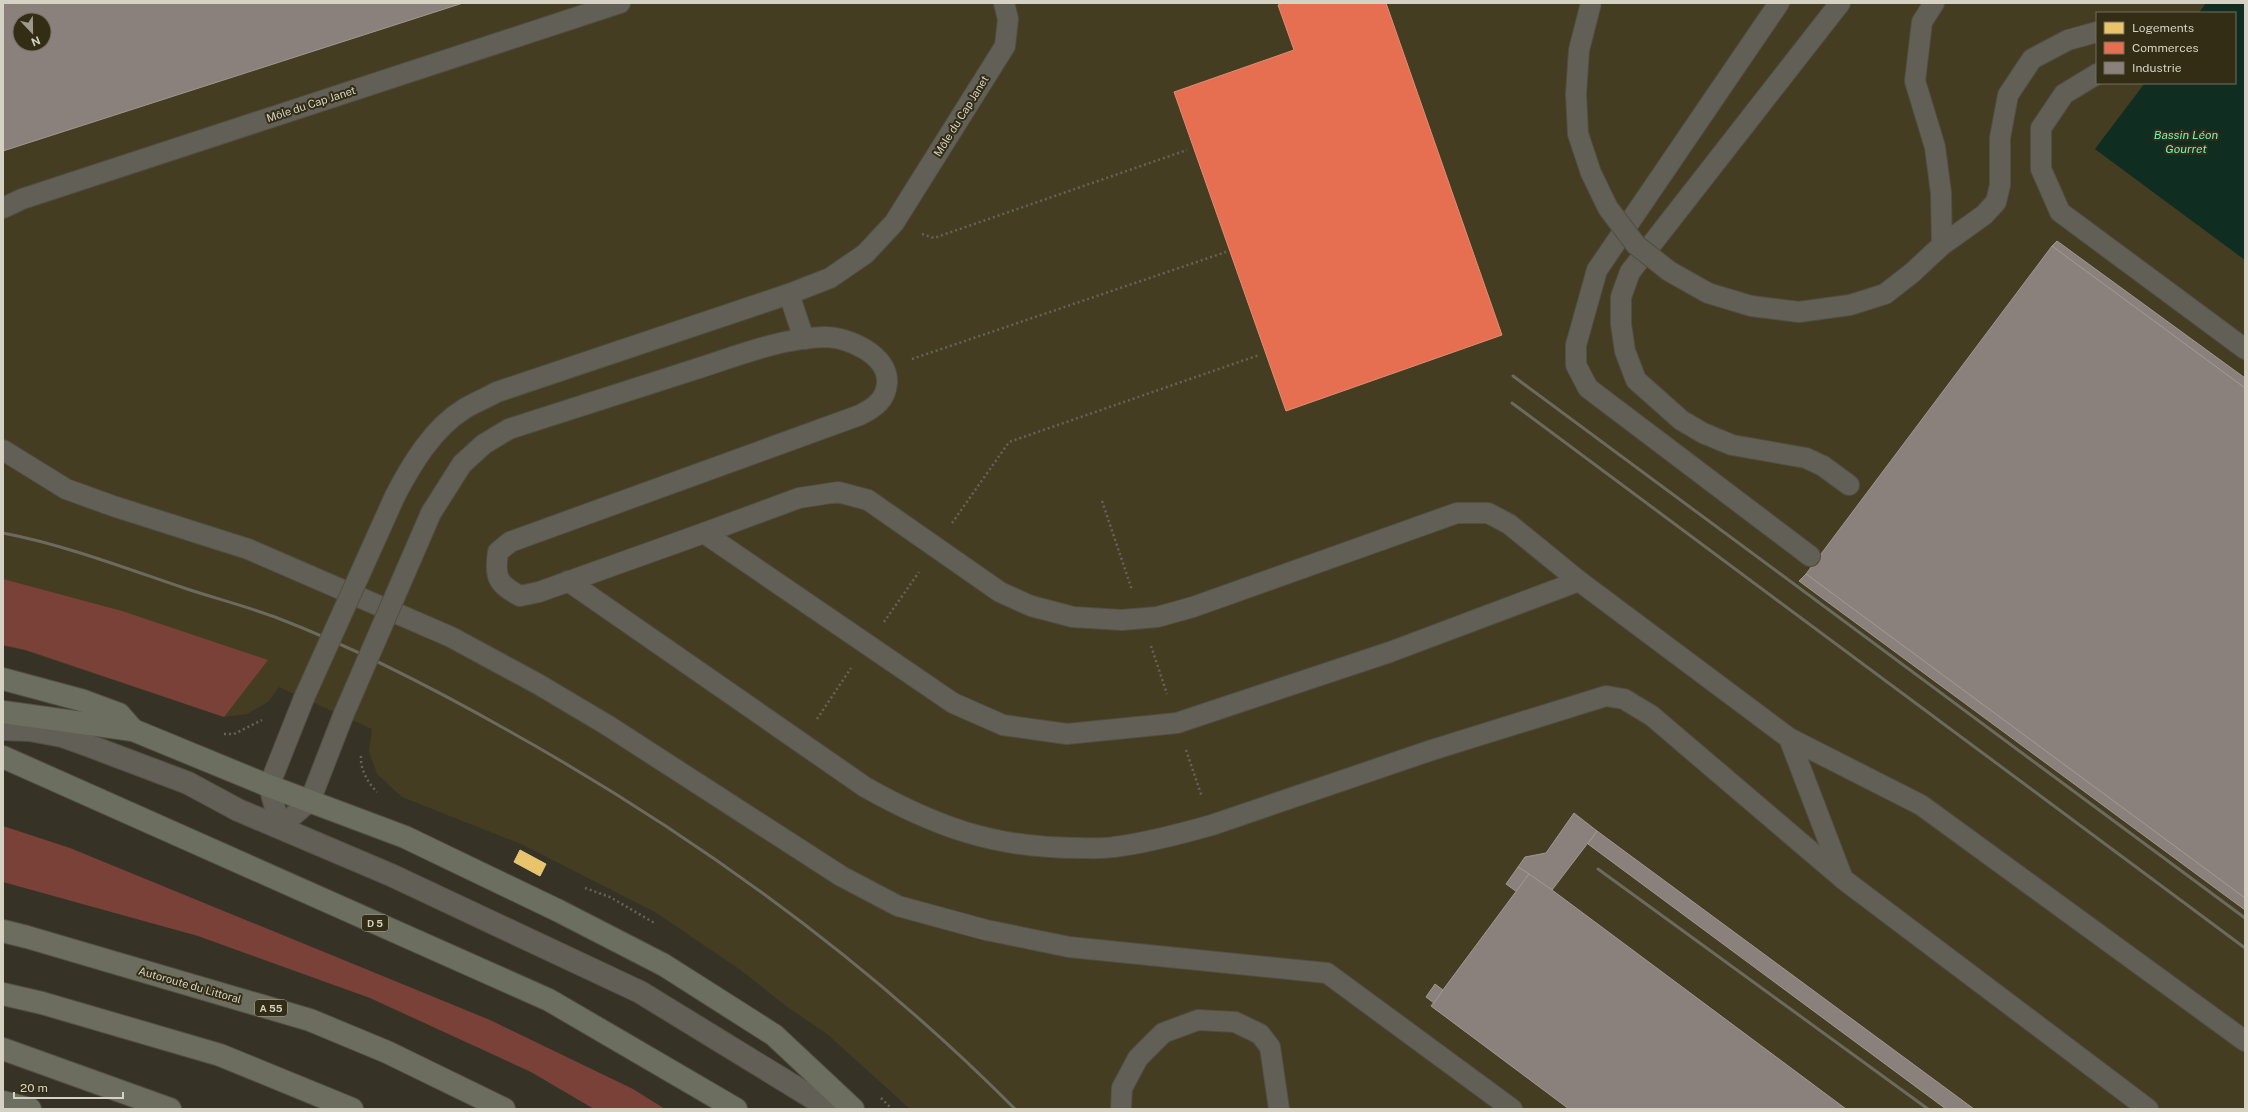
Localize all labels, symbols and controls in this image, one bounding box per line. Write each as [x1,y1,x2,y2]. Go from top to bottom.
north arrow [12,12,52,52]
legend [2096,12,2236,84]
text: Logements [2132,21,2194,35]
text: N [30,34,42,48]
text: Commerces [2132,41,2199,55]
text: Industrie [2132,61,2182,75]
street label: Môle du Cap Janet [931,73,991,159]
street label: Môle du Cap Janet [265,84,357,124]
water label: Bassin Léon Gourret [2154,128,2219,156]
road number: D 5 [362,915,388,931]
street label: Autoroute du Littoral [137,965,243,1005]
road number: A 55 [255,1000,287,1016]
scale bar [14,1074,123,1100]
text: 20 m [20,1081,48,1095]

